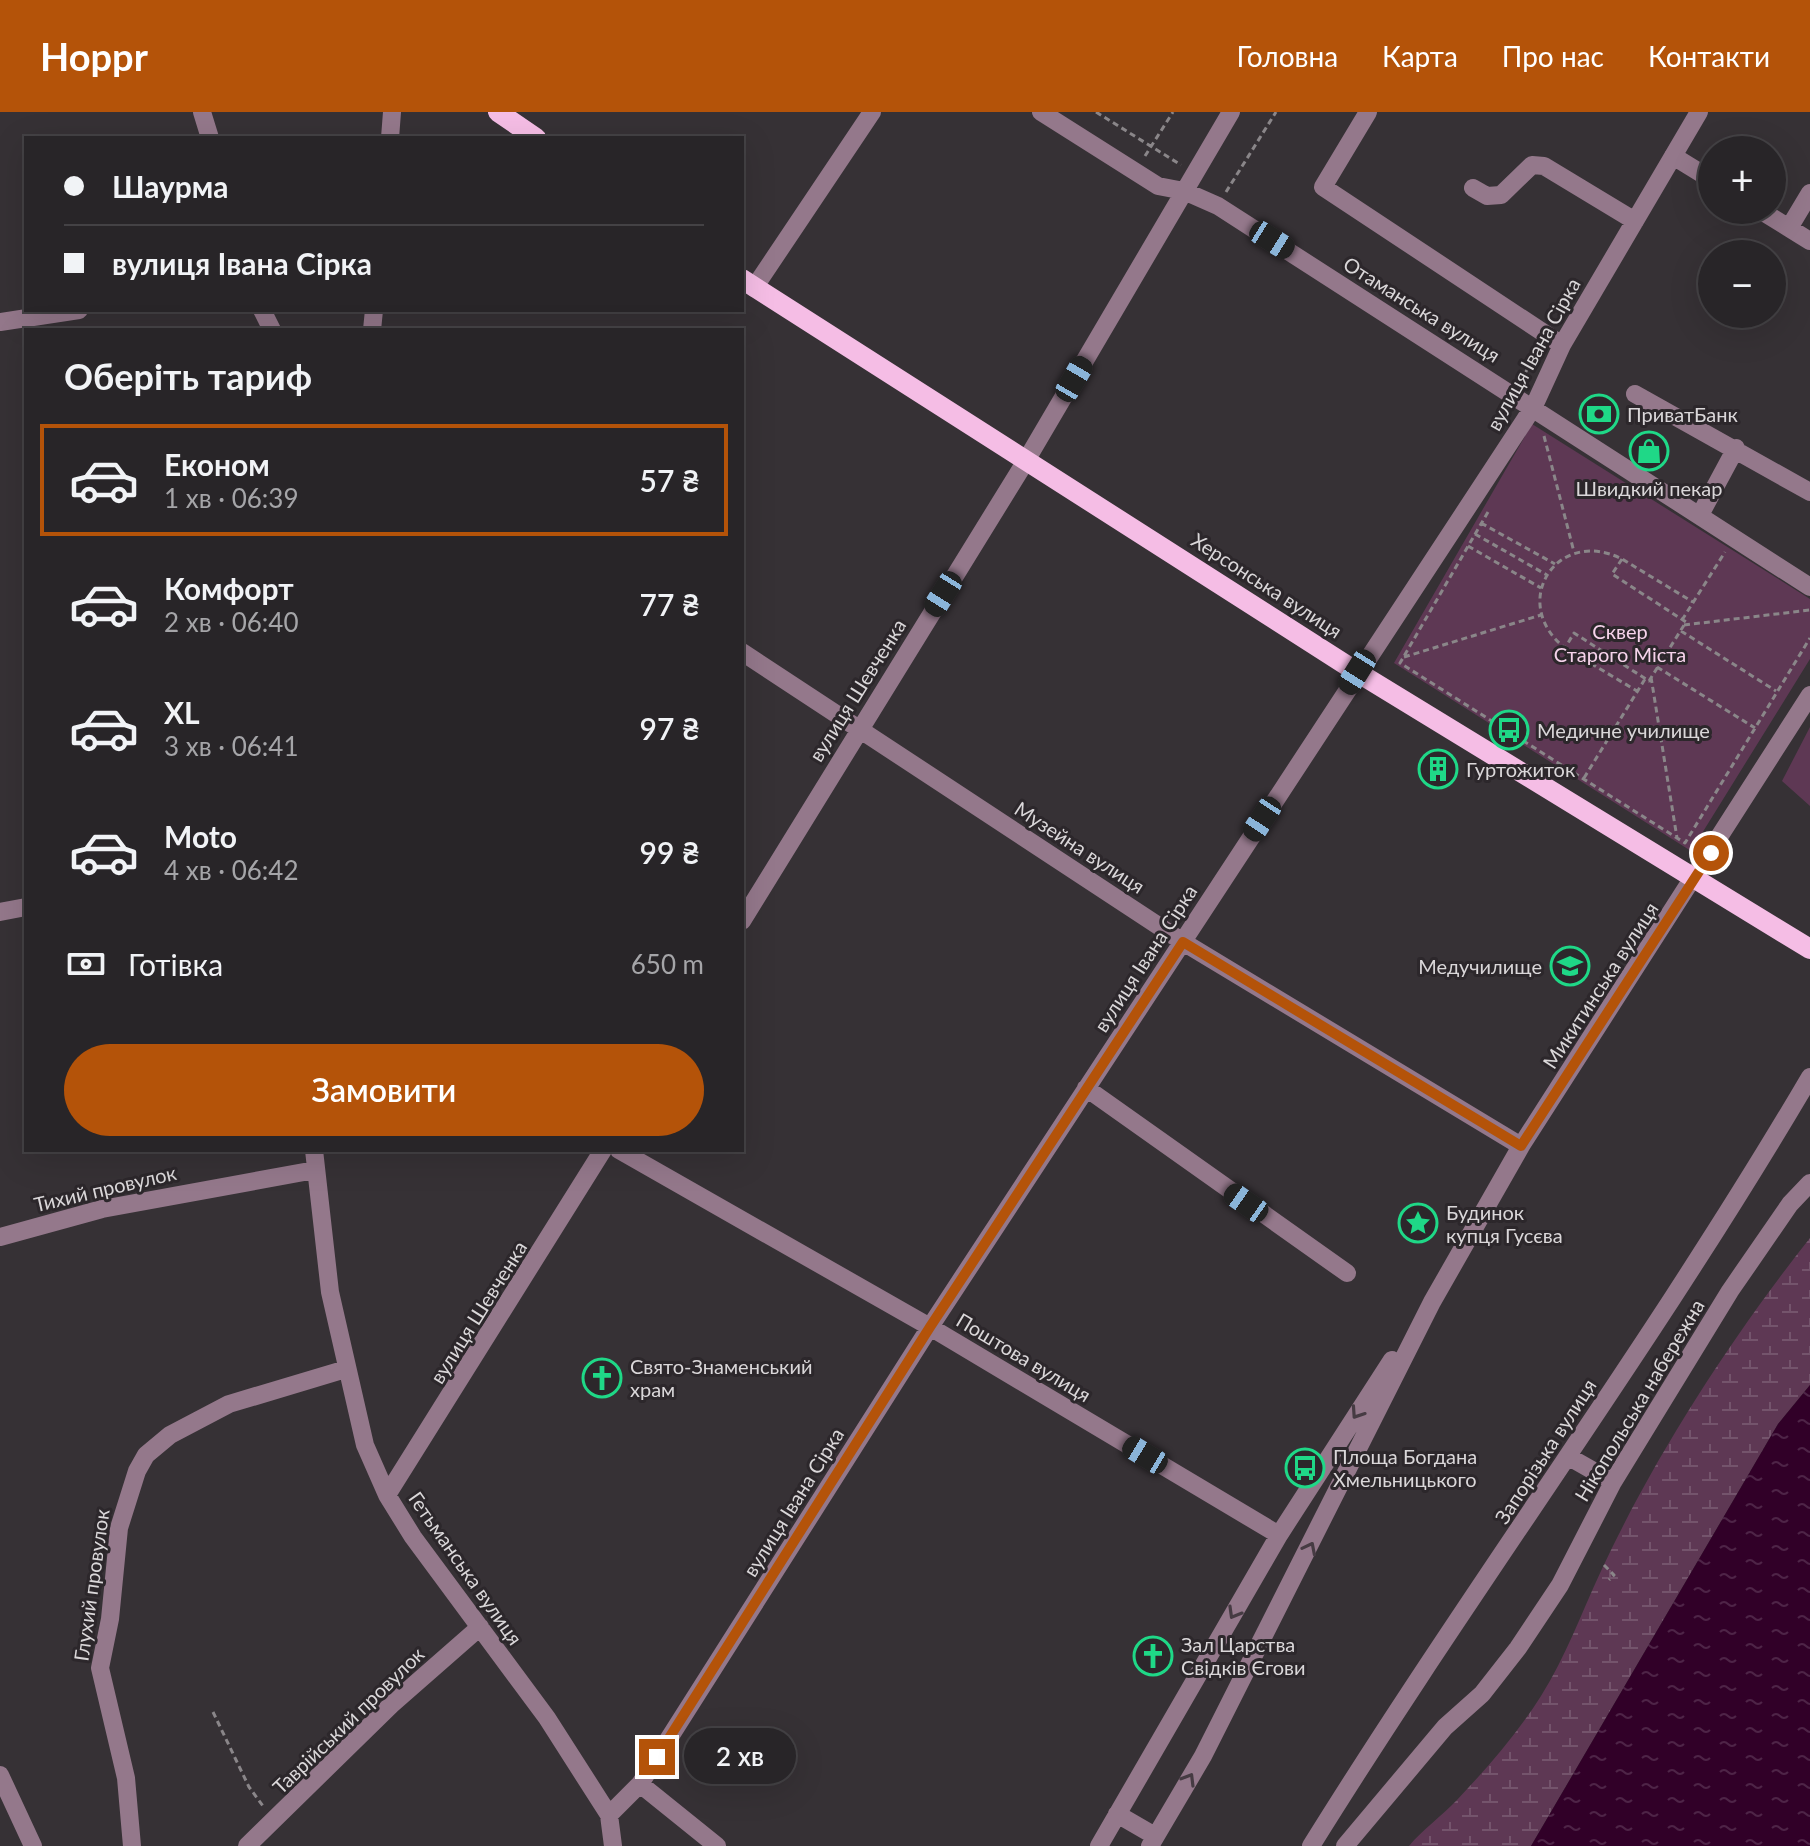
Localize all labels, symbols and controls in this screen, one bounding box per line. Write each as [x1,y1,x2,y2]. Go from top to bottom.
text: Hoppr [40,33,148,79]
text: Головна [1237,39,1338,73]
text: Карта [1382,39,1458,73]
text: Про нас [1502,39,1604,73]
text: Контакти [1648,39,1770,73]
map controls [1698,136,1786,328]
button: + [1698,136,1786,224]
text: Шаурма [112,168,229,204]
car [1245,217,1299,263]
button: − [1698,240,1786,328]
text: вулиця Івана Сірка [112,245,372,281]
street label: Отаманська вулиця [1339,251,1505,367]
street label: вулиця Івана Сірка [1481,274,1585,434]
car [1052,352,1096,406]
text: Оберіть тариф [64,354,312,398]
bank icon: ПриватБанк [1578,393,1620,435]
place label: ПриватБанк [1627,402,1739,426]
shop icon: Швидкий пекар [1628,430,1670,472]
icon: car [68,444,140,516]
text: Економ [164,446,270,482]
text: 57 ₴ [640,462,700,498]
place label: Швидкий пекар [1576,476,1722,500]
text: 1 хв · 06:39 [164,482,299,514]
street label: Херсонська вулиця [1187,527,1347,643]
car [920,567,966,621]
icon: car [68,568,140,640]
text: Комфорт [164,570,294,606]
text: 77 ₴ [640,586,700,622]
text: 2 хв · 06:40 [164,606,299,638]
street label: вулиця Шевченка [804,614,910,766]
park label: Сквер Старого Міста [1554,619,1686,666]
car [1334,645,1380,699]
icon: car [68,692,140,764]
text: XL [164,694,200,730]
bus stop icon: Медичне училище [1488,709,1530,751]
text: 97 ₴ [640,710,700,746]
place label: Медичне училище [1537,718,1710,742]
text: 3 хв · 06:41 [164,730,299,762]
building icon: Гуртожиток [1417,748,1459,790]
place label: Гуртожиток [1466,757,1576,781]
car [1239,792,1285,846]
street label: Музейна вулиця [1010,796,1150,898]
icon: car [68,816,140,888]
text: Moto [164,818,237,854]
text: 99 ₴ [640,834,700,870]
route start [1693,835,1729,871]
text: 4 хв · 06:42 [164,854,299,886]
street label: вулиця Івана Сірка [1088,880,1202,1036]
street label: Микитинська вулиця [1537,897,1663,1073]
icon: cash [64,942,108,986]
school or university icon: Медучилище [1549,945,1591,987]
text: Готівка [128,946,223,982]
text: 650 m [631,948,704,980]
place label: Медучилище [1418,954,1542,978]
button: Замовити [64,1044,704,1136]
street label: Тихий провулок [31,1160,179,1216]
car [1219,1179,1273,1227]
place label: Будинок купця Гусєва [1446,1200,1563,1247]
place icon: Будинок купця Гусєва [1397,1202,1439,1244]
street label: вулиця Шевченка [425,1236,531,1388]
street label: Нікопольська набережна [1569,1295,1709,1505]
street label: Поштова вулиця [952,1307,1096,1407]
place label: Свято-Знаменський храм [630,1354,812,1401]
church icon: Свято-Знаменський храм [581,1357,623,1399]
street label: Запорізька вулиця [1489,1374,1601,1528]
one-way arrow [1352,1404,1367,1419]
street label: вулиця Івана Сірка [738,1423,848,1581]
car [1118,1432,1172,1478]
place label: Площа Богдана Хмельницького [1333,1444,1477,1491]
bus stop icon: Площа Богдана Хмельницького [1284,1447,1326,1489]
street label: Гетьманська вулиця [404,1487,528,1649]
street label: Глухий провулок [68,1507,114,1663]
one-way arrow [1300,1542,1315,1557]
one-way arrow [1228,1604,1244,1619]
place label: Зал Царства Свідків Єгови [1181,1632,1305,1679]
church icon: Зал Царства Свідків Єгови [1132,1635,1174,1677]
street label: Таврійський провулок [267,1641,429,1798]
callout: 2 хв [685,1729,797,1785]
route end [639,1739,675,1775]
text: 2 хв [716,1740,764,1772]
one-way arrow [1180,1773,1195,1788]

